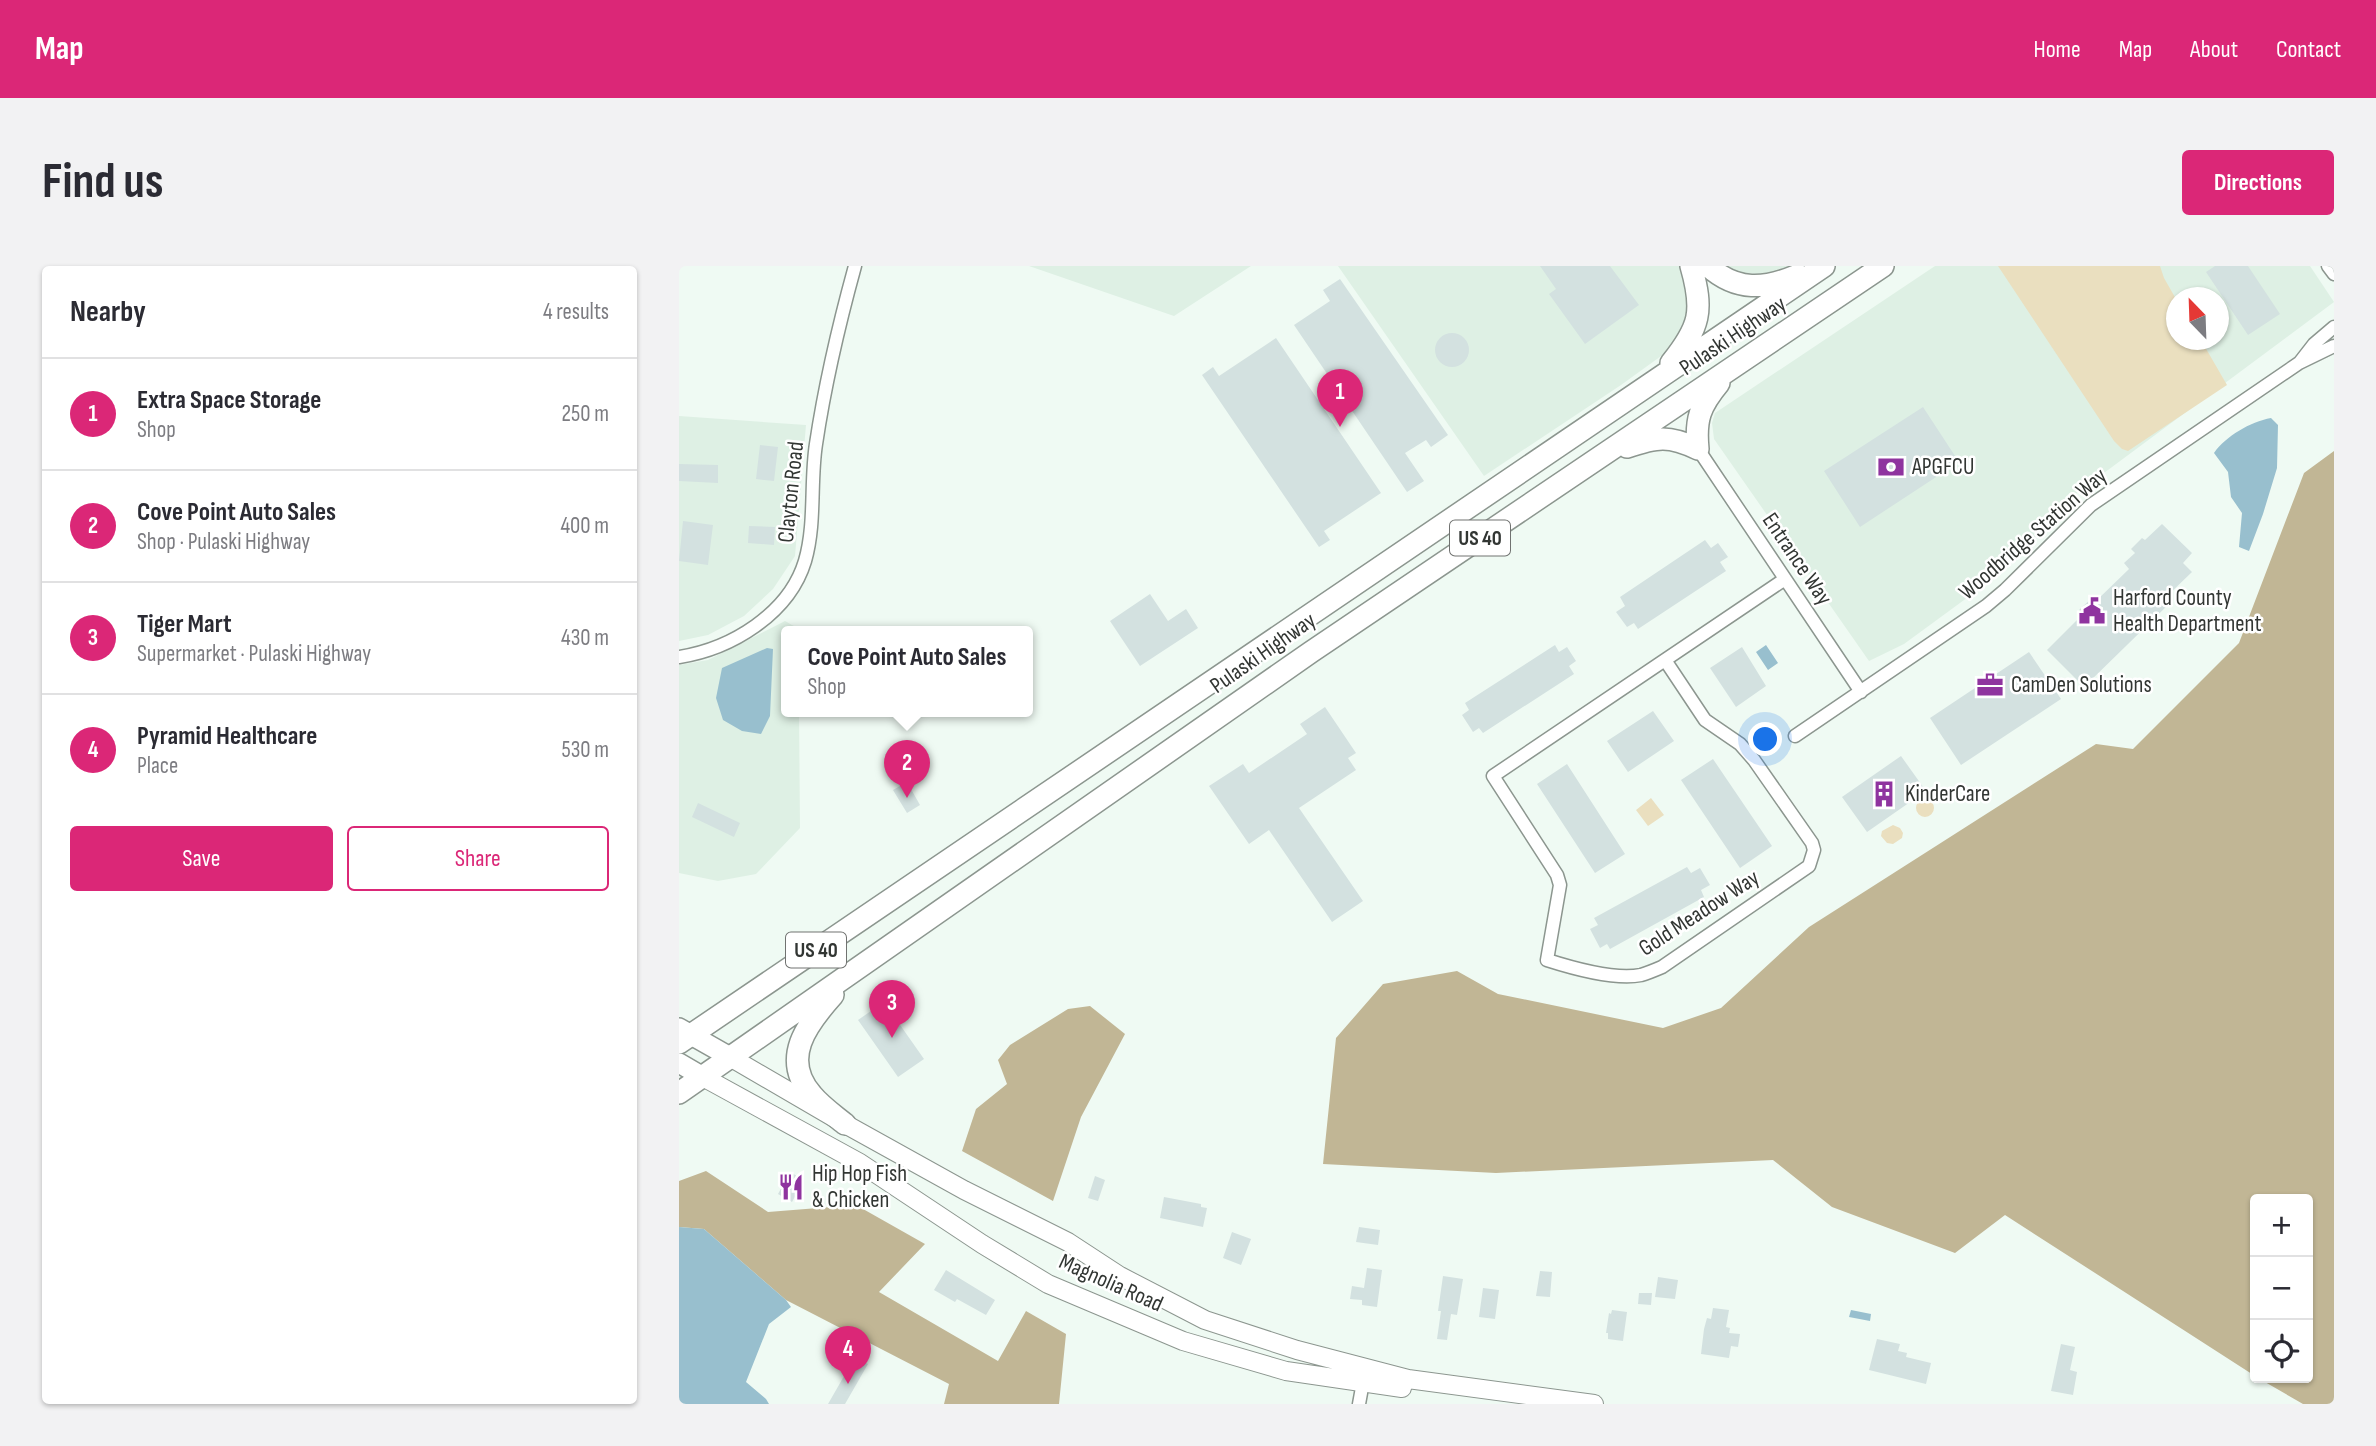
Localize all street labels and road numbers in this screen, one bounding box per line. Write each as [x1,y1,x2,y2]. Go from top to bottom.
street label: Pulaski Highway [1674,290,1792,382]
street label: Clayton Road [772,440,810,544]
street label: Woodbridge Station Way [1953,462,2113,606]
street label: Entrance Way [1756,507,1838,611]
road number: US 40 [1450,520,1510,556]
street label: Pulaski Highway [1205,606,1321,700]
street label: Gold Meadow Way [1634,864,1765,962]
road number: US 40 [786,932,846,968]
street label: Magnolia Road [1055,1248,1167,1318]

